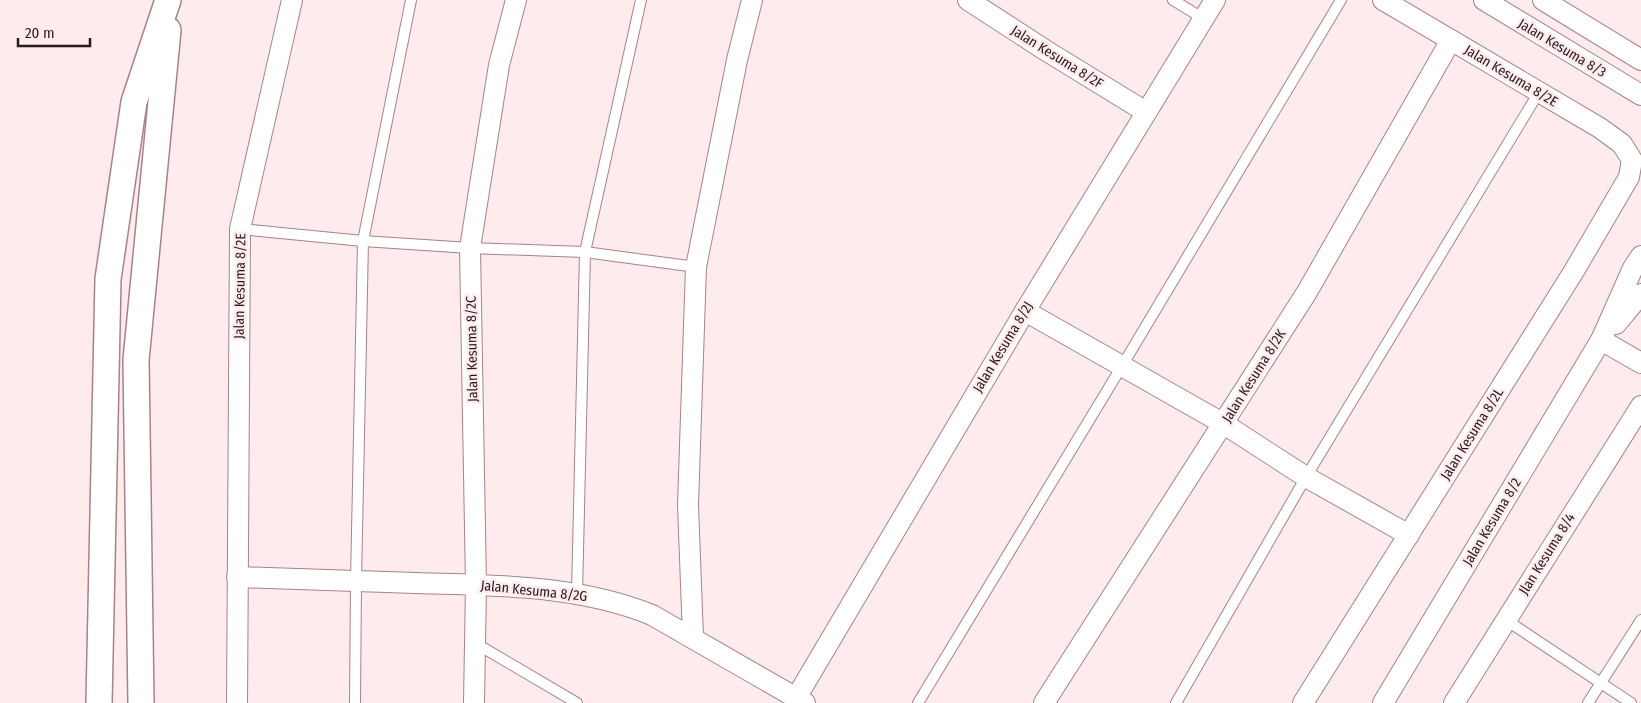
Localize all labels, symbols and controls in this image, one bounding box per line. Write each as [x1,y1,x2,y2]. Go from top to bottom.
scale bar [18,15,90,47]
street label: Jalan Kesuma 8/3 [1515,15,1609,81]
street label: Jalan Kesuma 8/2F [1008,22,1106,92]
text: 20 m [25,24,55,42]
street label: Jalan Kesuma 8/2E [1461,41,1561,111]
street label: Jalan Kesuma 8/2E [231,233,249,339]
street label: Jalan Kesuma 8/2C [463,296,481,402]
street label: Jalan Kesuma 8/2J [969,299,1037,395]
street label: Jalan Kesuma 8/2K [1219,326,1290,426]
street label: Jalan Kesuma 8/2L [1437,385,1507,483]
street label: Jalan Kesuma 8/2 [1459,475,1525,569]
street label: Jlan Kesuma 8/4 [1515,510,1579,598]
street label: Jalan Kesuma 8/2G [480,577,588,605]

